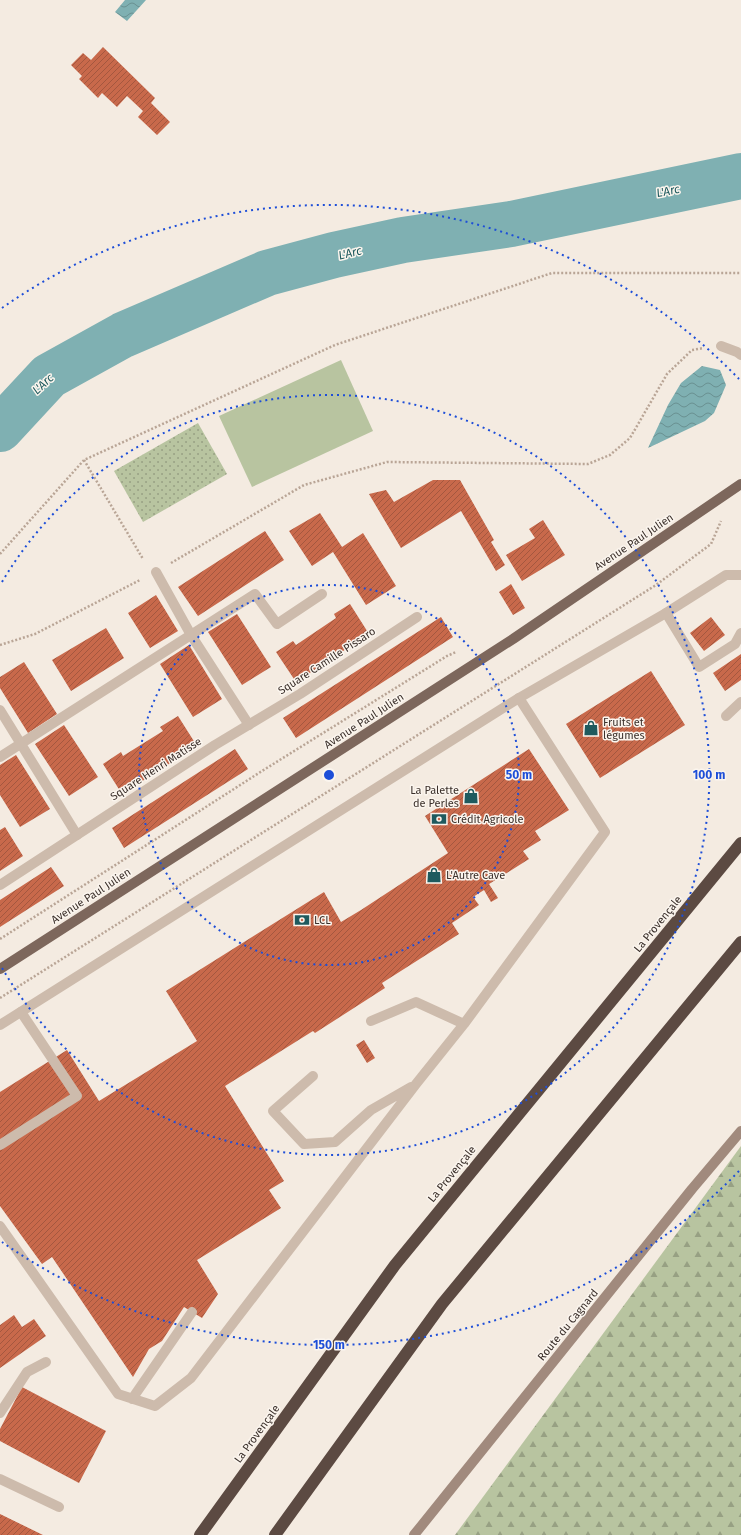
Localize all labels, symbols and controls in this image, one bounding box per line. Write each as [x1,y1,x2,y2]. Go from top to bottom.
water label: L'Arc [655,182,681,200]
water label: L'Arc [337,243,363,263]
water label: L'Arc [30,371,57,397]
street label: Avenue Paul Julien [592,511,676,573]
street label: Square Camille Pissaro [276,625,378,697]
street label: Avenue Paul Julien [322,690,406,752]
place label: Fruits et légumes [603,716,645,742]
shop icon: Fruits et légumes [582,719,600,737]
street label: Square Henri Matisse [108,735,204,803]
centre of rings [322,768,336,782]
text: 50 m [506,768,532,782]
text: 100 m [693,768,725,782]
place label: La Palette de Perles [410,784,459,810]
shop icon: La Palette de Perles [462,787,480,805]
bank icon: Crédit Agricole [430,810,448,828]
place label: Crédit Agricole [451,813,523,826]
street label: Avenue Paul Julien [49,865,133,927]
shop icon: L'Autre Cave [425,866,443,884]
place label: L'Autre Cave [446,869,505,882]
street label: La Provençale [631,893,685,955]
bank icon: LCL [293,911,311,929]
place label: LCL [314,914,331,927]
street label: La Provençale [425,1143,479,1205]
street label: Route du Cagnard [535,1287,601,1363]
text: 150 m [313,1338,345,1352]
street label: La Provençale [232,1402,282,1466]

